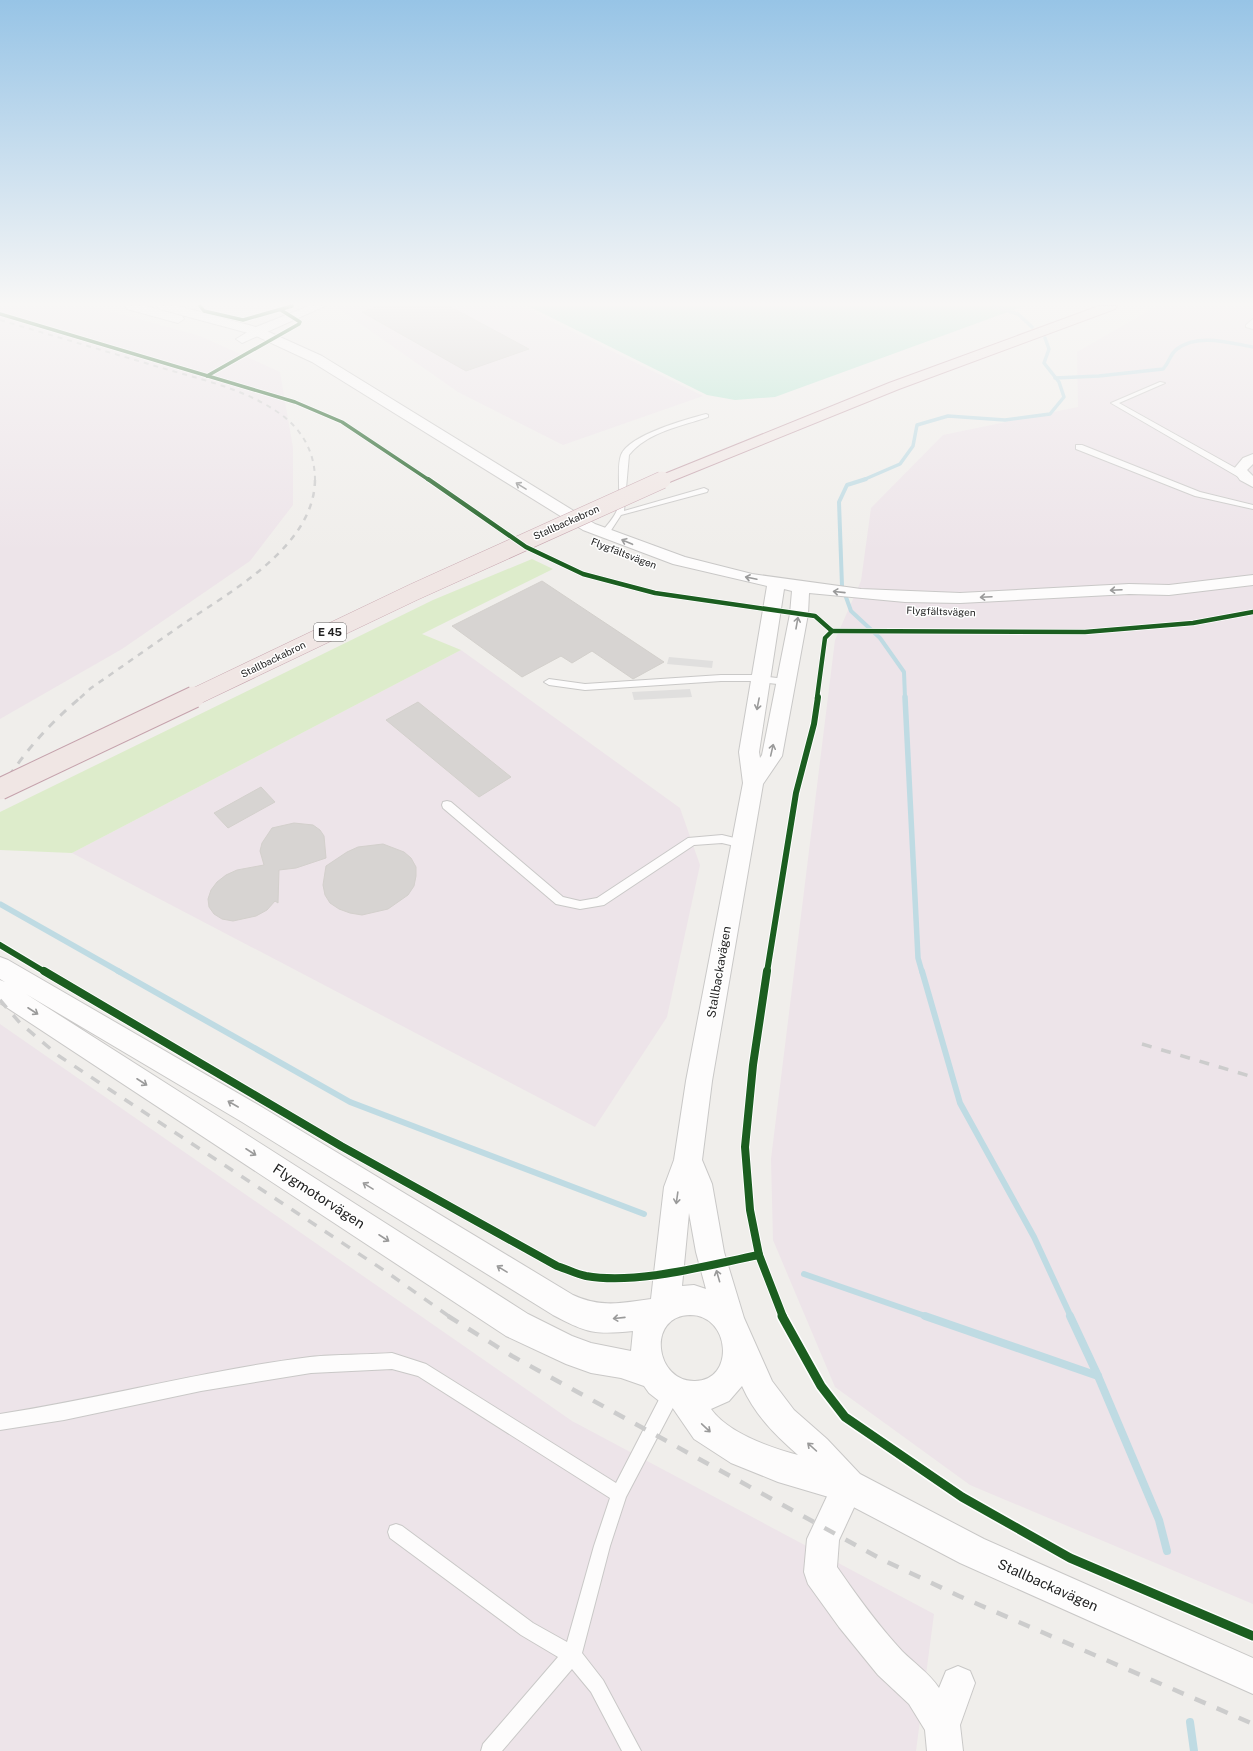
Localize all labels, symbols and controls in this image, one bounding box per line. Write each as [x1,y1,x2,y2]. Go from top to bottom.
one-way arrow [515,482,527,490]
street label: Stallbackabron [531,502,601,542]
street label: Flygfältsvägen [589,535,659,571]
one-way arrow [621,538,633,545]
one-way arrow [745,574,758,582]
one-way arrow [1110,586,1123,594]
one-way arrow [833,588,846,595]
one-way arrow [980,593,993,601]
street label: Flygfältsvägen [906,604,976,618]
one-way arrow [793,617,801,630]
road number: E 45 [314,623,346,641]
street label: Stallbackabron [239,638,308,680]
one-way arrow [753,698,761,711]
one-way arrow [769,744,777,757]
street label: Stallbackavägen [704,925,734,1019]
one-way arrow [27,1007,38,1015]
one-way arrow [136,1078,147,1086]
one-way arrow [227,1099,239,1107]
one-way arrow [245,1149,257,1157]
street label: Flygmotorvägen [270,1160,368,1232]
one-way arrow [362,1182,374,1190]
one-way arrow [673,1191,681,1204]
one-way arrow [378,1234,389,1242]
one-way arrow [497,1265,508,1273]
one-way arrow [714,1270,721,1283]
one-way arrow [613,1314,626,1321]
one-way arrow [701,1423,711,1432]
one-way arrow [807,1442,817,1451]
street label: Stallbackavägen [995,1556,1101,1614]

